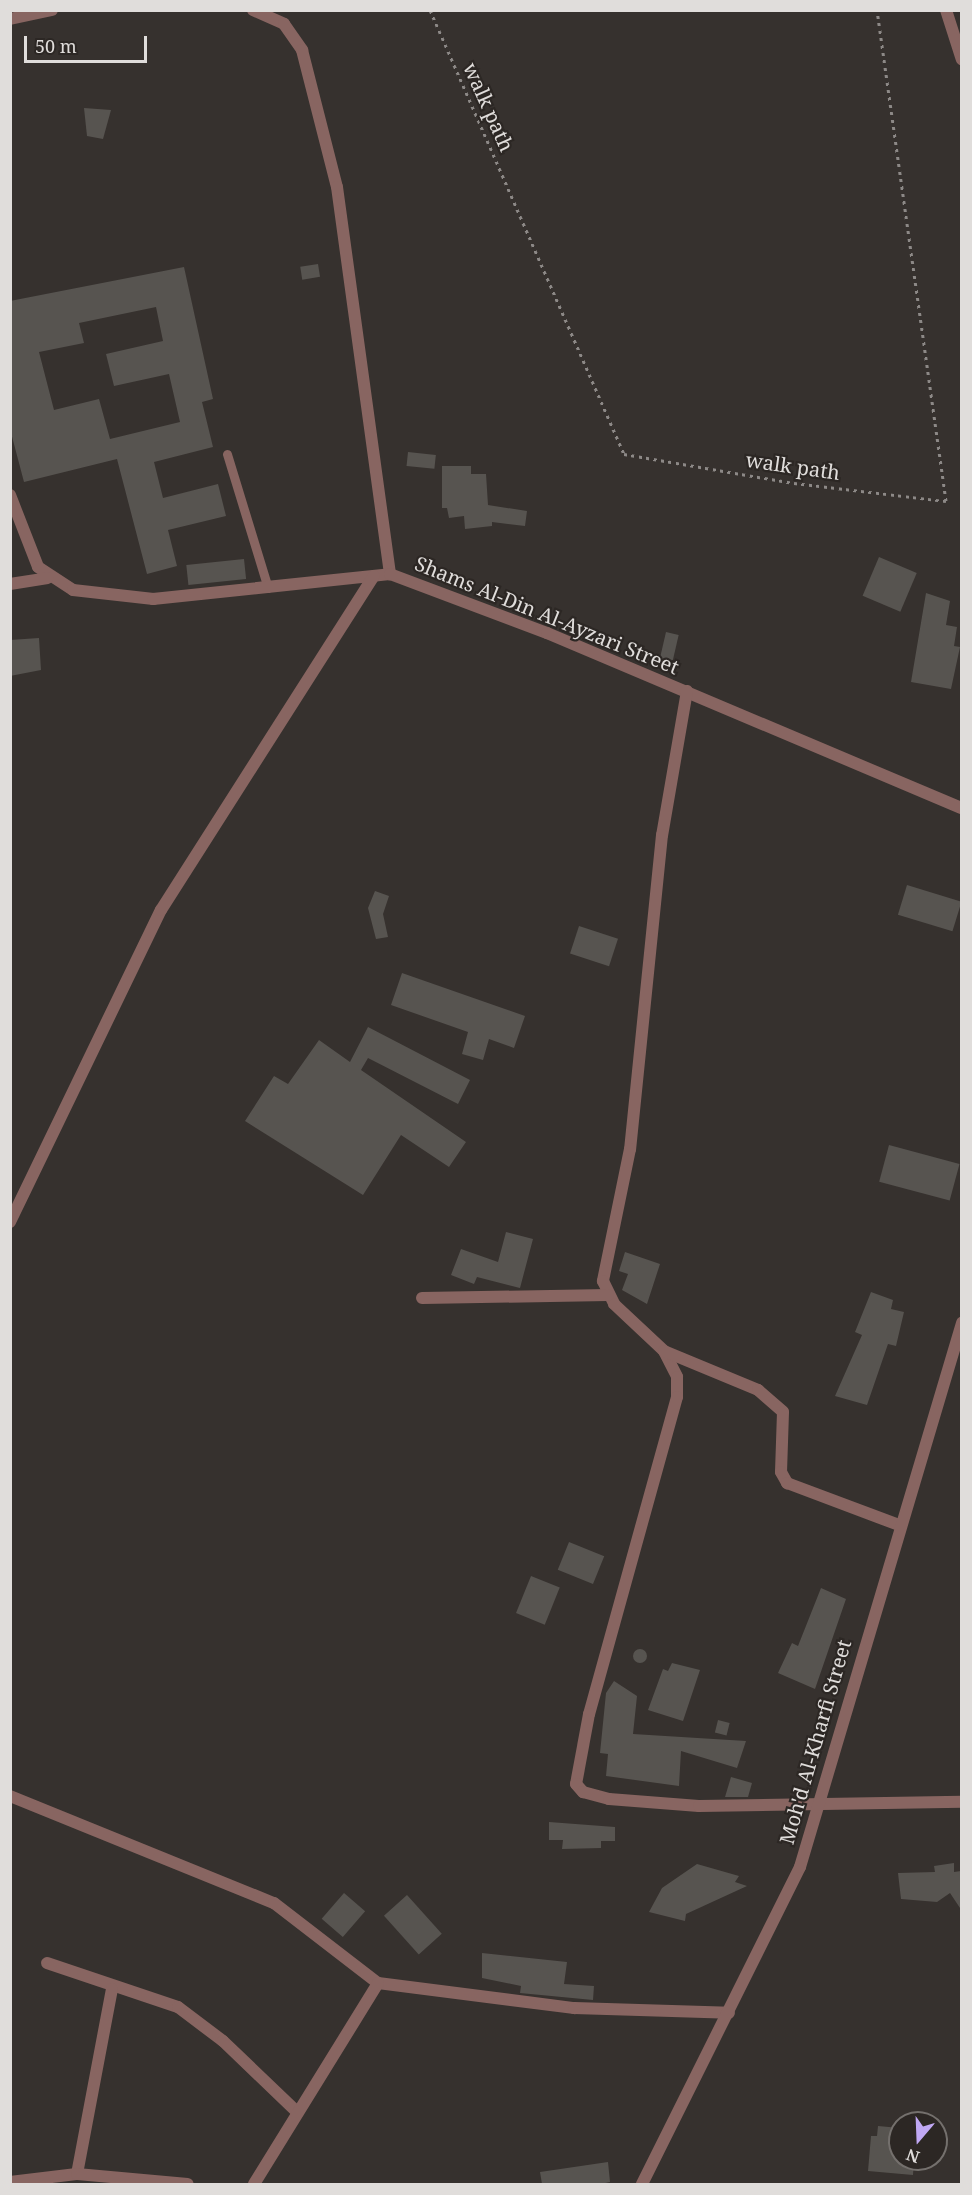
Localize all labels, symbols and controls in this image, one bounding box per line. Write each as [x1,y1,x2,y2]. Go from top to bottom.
scale bar [27,24,150,62]
text: 50 m [35,34,77,58]
street label: walk path [459,59,519,155]
street label: walk path [744,448,842,484]
street label: Shams Al-Din Al-Ayzari Street [411,551,683,679]
street label: Moh'd Al-Kharfi Street [774,1637,856,1847]
north arrow [888,2111,948,2171]
text: N [903,2144,922,2169]

